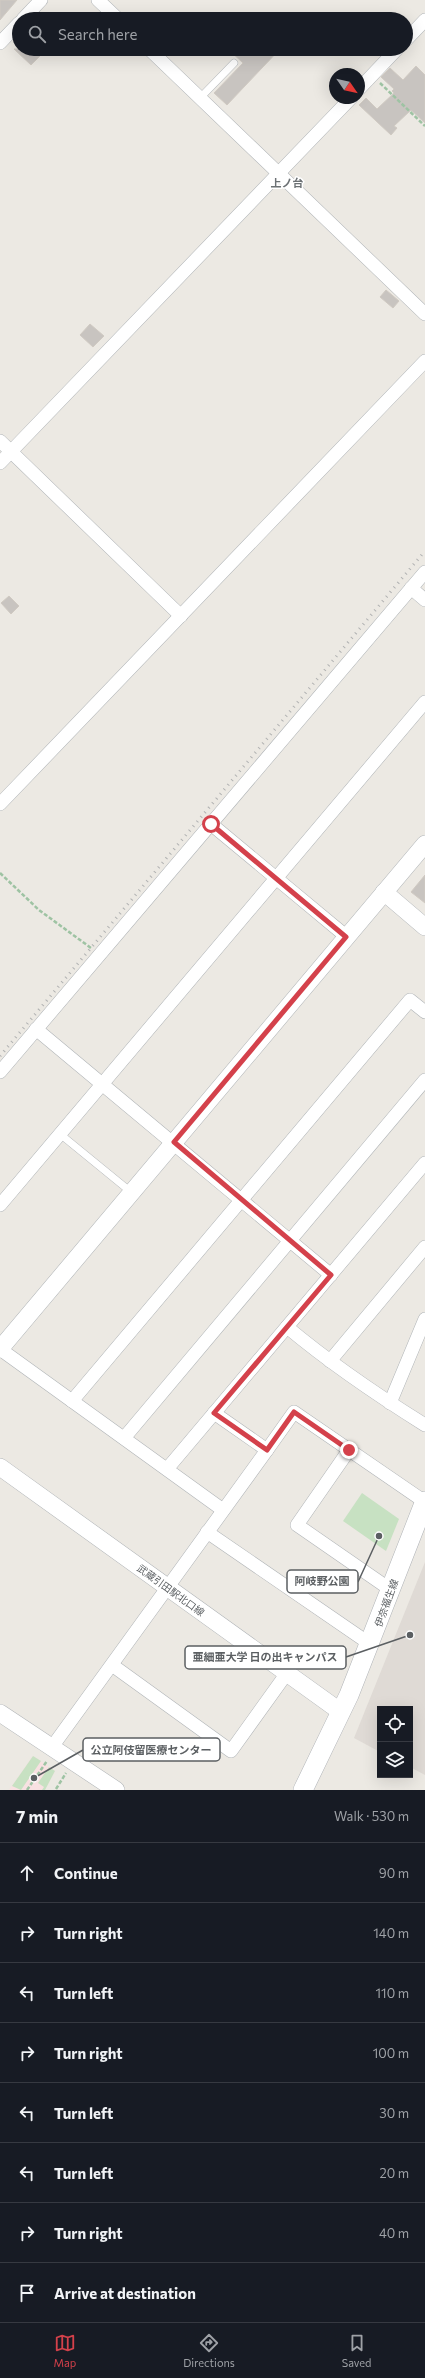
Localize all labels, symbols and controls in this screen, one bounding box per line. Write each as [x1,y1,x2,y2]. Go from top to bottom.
search box [12,12,413,56]
icon: search [26,23,48,45]
text: Search here [58,25,137,43]
north arrow [329,68,365,104]
district label: 上ノ台 [271,176,304,189]
route start [202,815,220,833]
route end [340,1441,358,1459]
street label: 武蔵引田駅北口線 [135,1562,207,1618]
callout: 阿岐野公園 [287,1570,358,1593]
text: 阿岐野公園 [295,1574,350,1587]
street label: 伊奈福生線 [372,1577,400,1629]
callout: 亜細亜大学 日の出キャンパス [185,1646,346,1669]
text: 亜細亜大学 日の出キャンパス [192,1650,338,1663]
map controls [377,1706,413,1778]
button: locate [377,1706,413,1742]
callout: 公立阿伎留医療センター [83,1738,220,1761]
button: layers [377,1742,413,1778]
text: 公立阿伎留医療センター [91,1743,212,1756]
text: 7 min [16,1806,58,1827]
text: Walk · 530 m [334,1808,409,1824]
icon: ahead [16,1862,38,1884]
text: Continue [54,1864,118,1882]
text: 90 m [379,1865,409,1881]
icon: right [16,1922,38,1944]
text: Turn right [54,1924,123,1942]
text: 140 m [373,1925,409,1941]
icon: left [16,1982,38,2004]
text: Turn left [54,1984,113,2002]
text: 110 m [376,1985,409,2001]
icon: right [16,2042,38,2064]
text: Turn right [54,2044,123,2062]
text: 100 m [373,2045,409,2061]
icon: left [16,2102,38,2124]
text: Turn left [54,2104,113,2122]
text: 30 m [379,2105,409,2121]
icon: left [16,2162,38,2184]
text: Turn left [54,2164,113,2182]
text: 20 m [380,2165,409,2181]
icon: right [16,2222,38,2244]
text: Turn right [54,2224,123,2242]
text: 40 m [379,2225,409,2241]
icon: arrive [16,2282,38,2304]
text: Arrive at destination [54,2284,196,2302]
tab: Map [54,2332,76,2369]
tab: Directions [183,2332,235,2369]
tab: Saved [342,2332,371,2369]

